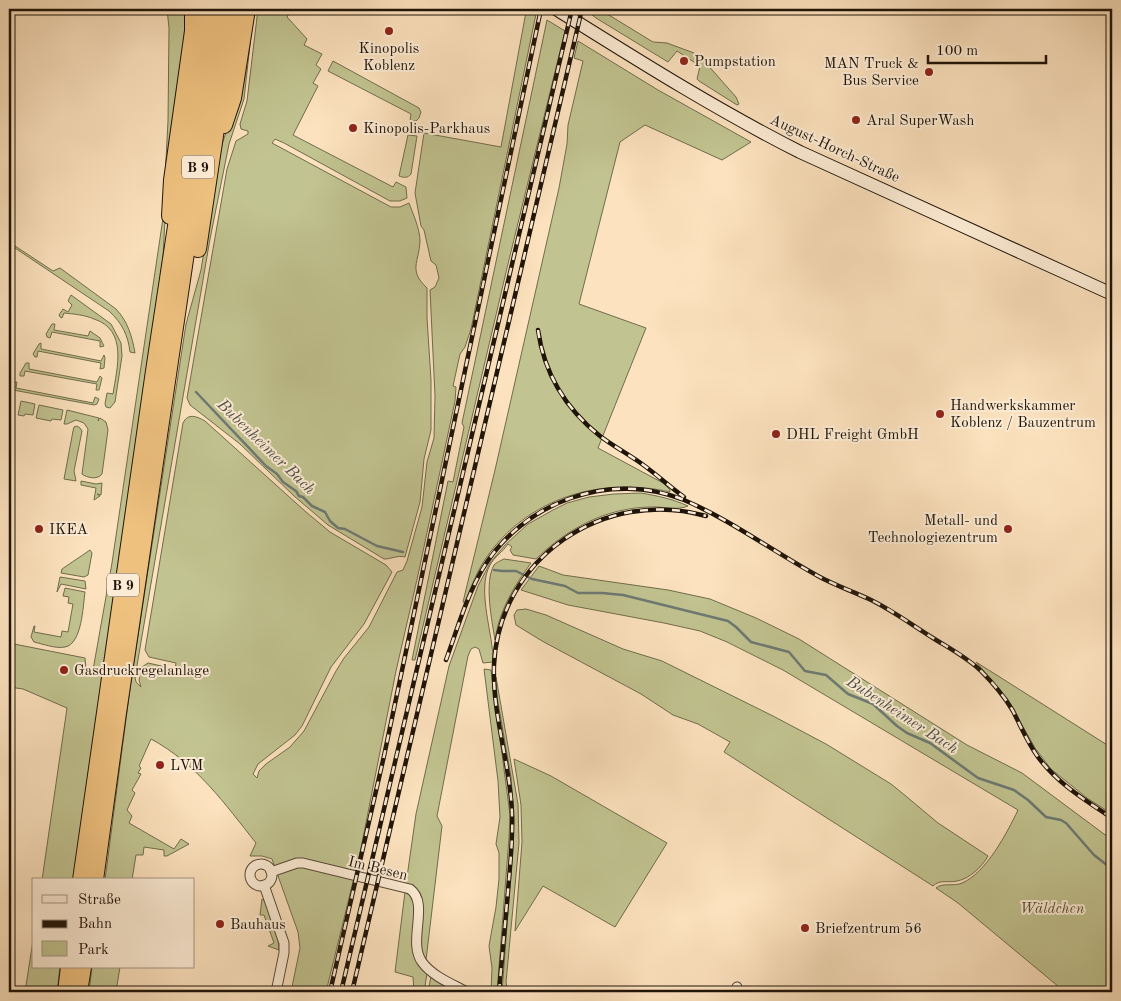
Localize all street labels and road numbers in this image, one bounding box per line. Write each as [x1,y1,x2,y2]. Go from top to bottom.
street label: August-Horch-Straße [767,113,902,186]
road number: B 9 [182,156,214,178]
road number: B 9 [107,574,139,596]
street label: Im Besen [346,855,409,884]

